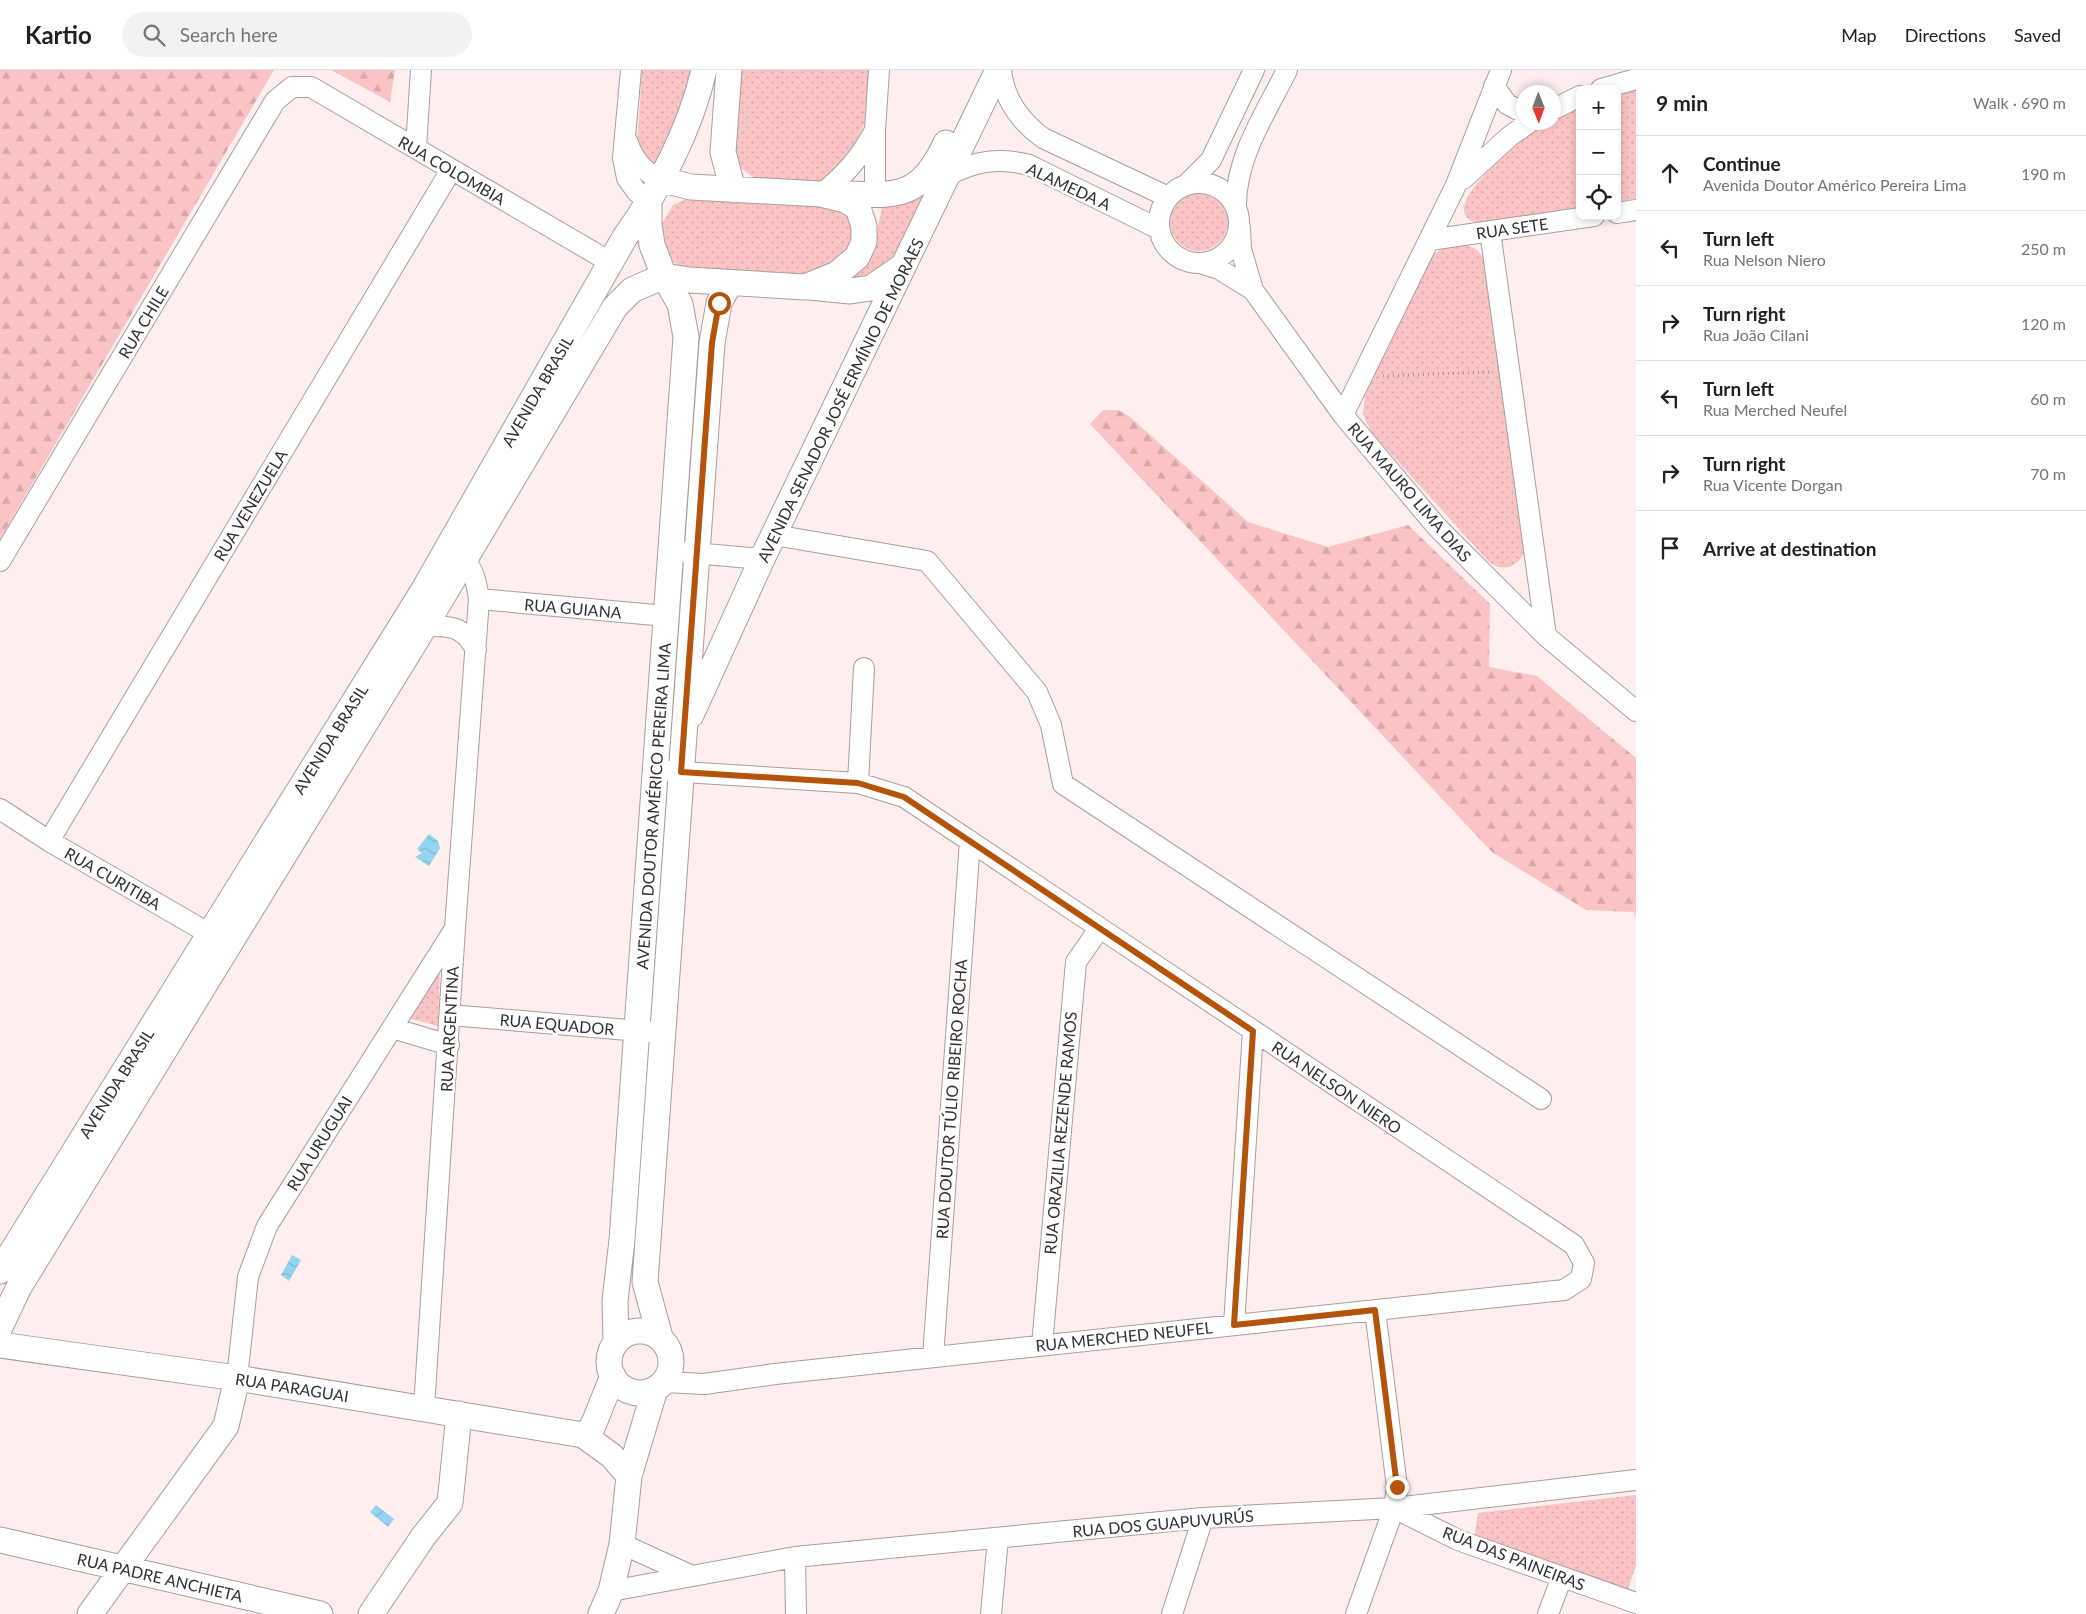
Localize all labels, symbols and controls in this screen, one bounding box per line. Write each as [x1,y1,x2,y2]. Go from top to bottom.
search box [122,12,472,57]
text: Kartio [25,20,92,49]
icon: search [140,21,168,49]
text: Search here [180,23,278,46]
text: Map [1841,24,1877,46]
text: Directions [1905,24,1986,46]
text: Saved [2014,24,2061,46]
north arrow [1516,85,1561,130]
map controls [1576,85,1621,220]
button: + [1576,85,1621,130]
text: 9 min [1656,90,1708,115]
text: Walk · 690 m [1973,93,2066,112]
button: − [1576,130,1621,175]
street label: RUA COLOMBIA [395,132,509,208]
text: Continue [1703,152,1781,175]
street label: ALAMEDA A [1024,158,1114,214]
icon: ahead [1656,159,1684,187]
text: 190 m [2021,164,2066,183]
button: locate [1576,175,1621,220]
text: Avenida Doutor Américo Pereira Lima [1703,175,1966,194]
street label: RUA SETE [1475,214,1549,242]
text: Turn left [1703,227,1774,250]
icon: left [1656,234,1684,262]
street label: AVENIDA SENADOR JOSÉ ERMÍNIO DE MORAES [753,235,927,565]
text: 250 m [2021,239,2066,258]
text: Rua Nelson Niero [1703,250,1826,269]
street label: RUA CHILE [114,283,172,361]
route start [708,292,731,315]
text: Turn right [1703,302,1785,325]
icon: right [1656,309,1684,337]
text: 120 m [2021,314,2066,333]
text: Rua João Cilani [1703,325,1809,344]
street label: AVENIDA BRASIL [497,332,577,450]
text: Turn left [1703,377,1774,400]
icon: left [1656,384,1684,412]
text: 60 m [2030,389,2066,408]
text: Rua Merched Neufel [1703,400,1847,419]
street label: RUA MAURO LIMA DIAS [1344,419,1476,565]
street label: RUA VENEZUELA [209,446,291,564]
text: Turn right [1703,452,1785,475]
icon: right [1656,459,1684,487]
text: 70 m [2030,464,2066,483]
text: Rua Vicente Dorgan [1703,475,1843,494]
icon: arrive [1656,534,1684,562]
text: Arrive at destination [1703,537,1876,560]
street label: RUA GUIANA [524,594,623,622]
street label: AVENIDA DOUTOR AMÉRICO PEREIRA LIMA [632,642,674,970]
street label: AVENIDA BRASIL [289,681,371,797]
street label: RUA CURITIBA [62,843,165,913]
street label: RUA DOUTOR TÚLIO RIBEIRO ROCHA [932,958,970,1240]
street label: RUA ARGENTINA [436,965,462,1093]
street label: RUA EQUADOR [499,1010,615,1038]
street label: RUA ORAZILIA REZENDE RAMOS [1040,1011,1080,1255]
street label: AVENIDA BRASIL [75,1025,157,1141]
street label: RUA NELSON NIERO [1269,1037,1405,1137]
street label: RUA URUGUAI [282,1092,356,1194]
street label: RUA MERCHED NEUFEL [1034,1317,1214,1355]
street label: RUA PARAGUAI [234,1369,350,1405]
route end [1386,1476,1409,1499]
street label: RUA DOS GUAPUVURÚS [1072,1506,1254,1540]
street label: RUA DAS PAINEIRAS [1440,1522,1588,1594]
street label: RUA PADRE ANCHIETA [75,1549,245,1605]

